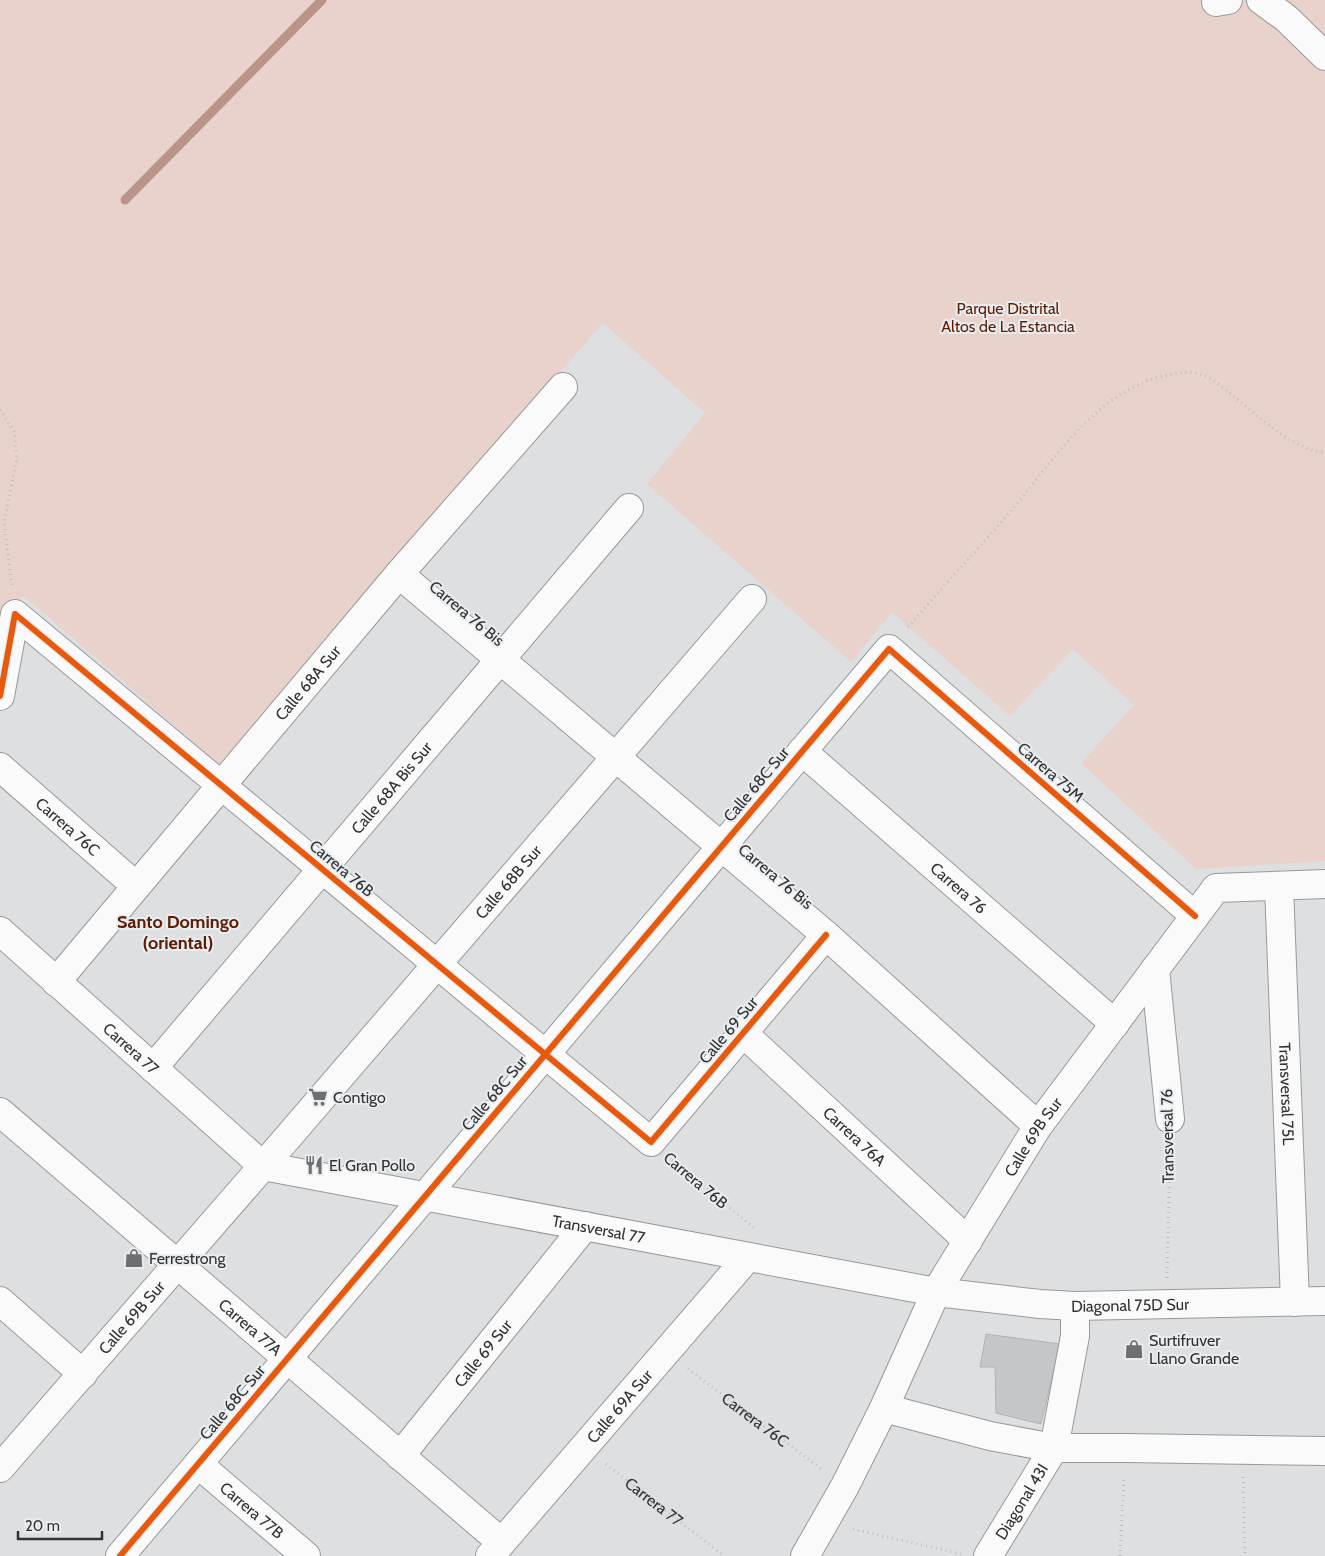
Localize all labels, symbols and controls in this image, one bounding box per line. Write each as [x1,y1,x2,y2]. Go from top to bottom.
park label: Parque Distrital Altos de La Estancia [941,299,1075,336]
street label: Carrera 76 Bis [425,577,508,650]
street label: Calle 68A Sur [271,641,345,724]
street label: Calle 68A Bis Sur [347,737,437,838]
street label: Carrera 75M [1014,738,1088,806]
street label: Calle 68C Sur [720,742,794,826]
street label: Carrera 76C [32,794,103,860]
street label: Carrera 76B [306,836,378,901]
street label: Carrera 76 Bis [734,840,817,913]
street label: Calle 68B Sur [471,841,546,923]
street label: Carrera 76 [926,858,991,918]
district label: Santo Domingo (oriental) [117,911,239,954]
street label: Calle 69 Sur [695,992,762,1068]
street label: Carrera 77 [99,1019,163,1078]
street label: Transversal 75L [1275,1042,1298,1146]
street label: Calle 68C Sur [458,1051,532,1135]
supermarket icon: Contigo [307,1086,329,1108]
place label: Contigo [333,1088,386,1107]
street label: Transversal 76 [1157,1088,1178,1184]
street label: Calle 69B Sur [1000,1093,1067,1180]
street label: Carrera 76A [819,1103,890,1170]
street label: Carrera 76B [660,1148,732,1213]
restaurant icon: El Gran Pollo [303,1154,325,1176]
place label: El Gran Pollo [329,1156,415,1175]
street label: Transversal 77 [551,1211,647,1247]
shop icon: Ferrestrong [123,1247,145,1269]
place label: Ferrestrong [149,1249,227,1268]
street label: Calle 69B Sur [95,1276,169,1358]
street label: Carrera 77A [215,1295,286,1360]
street label: Diagonal 75D Sur [1071,1295,1190,1316]
street label: Calle 69 Sur [450,1315,517,1391]
place label: Surtifruver Llano Grande [1149,1331,1239,1368]
shop icon: Surtifruver Llano Grande [1123,1338,1145,1360]
street label: Calle 68C Sur [196,1360,270,1444]
street label: Calle 69A Sur [583,1365,657,1447]
street label: Carrera 76C [718,1389,792,1451]
street label: Diagonal 43I [991,1460,1052,1543]
street label: Carrera 77 [621,1473,686,1530]
street label: Carrera 77B [216,1478,288,1543]
scale bar [18,1508,101,1540]
text: 20 m [25,1517,60,1535]

